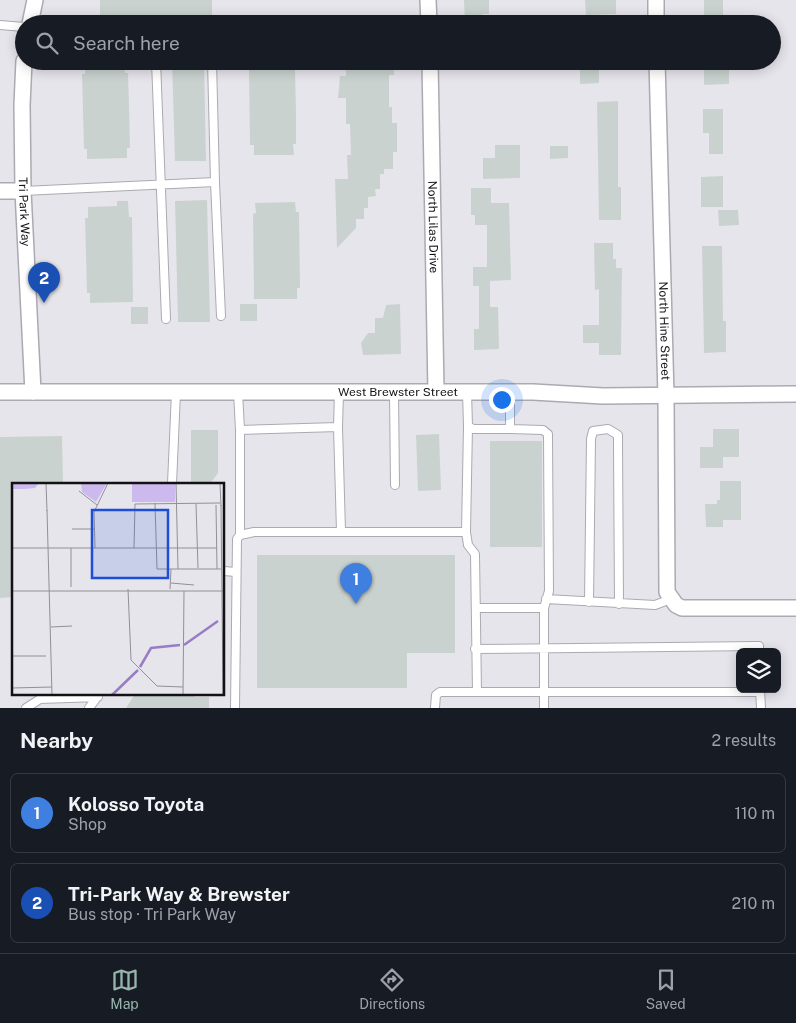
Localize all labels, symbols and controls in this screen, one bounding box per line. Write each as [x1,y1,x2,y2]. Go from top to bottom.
search box [15,15,781,70]
icon: search [33,29,61,57]
text: Search here [73,32,180,54]
street label: Tri Park Way [16,177,33,248]
street label: North Lilas Drive [425,181,441,274]
pin: 2 [28,262,60,303]
street label: North Hine Street [656,281,673,381]
street label: West Brewster Street [338,385,458,399]
your location [489,387,515,413]
inset map [12,483,225,696]
pin: 1 [340,563,372,604]
map controls [736,648,781,693]
button: layers [736,648,781,693]
text: Nearby [20,728,93,753]
text: 2 results [711,731,776,750]
text: Kolosso Toyota [68,793,204,815]
text: 1 [34,804,40,823]
text: 110 m [734,804,775,823]
text: Shop [68,815,107,834]
text: Tri-Park Way & Brewster [68,883,290,905]
text: 2 [32,894,42,913]
text: 210 m [731,894,775,913]
text: Bus stop · Tri Park Way [68,905,236,924]
tab: Map [110,966,139,1012]
tab: Directions [359,966,425,1012]
tab: Saved [646,966,686,1012]

